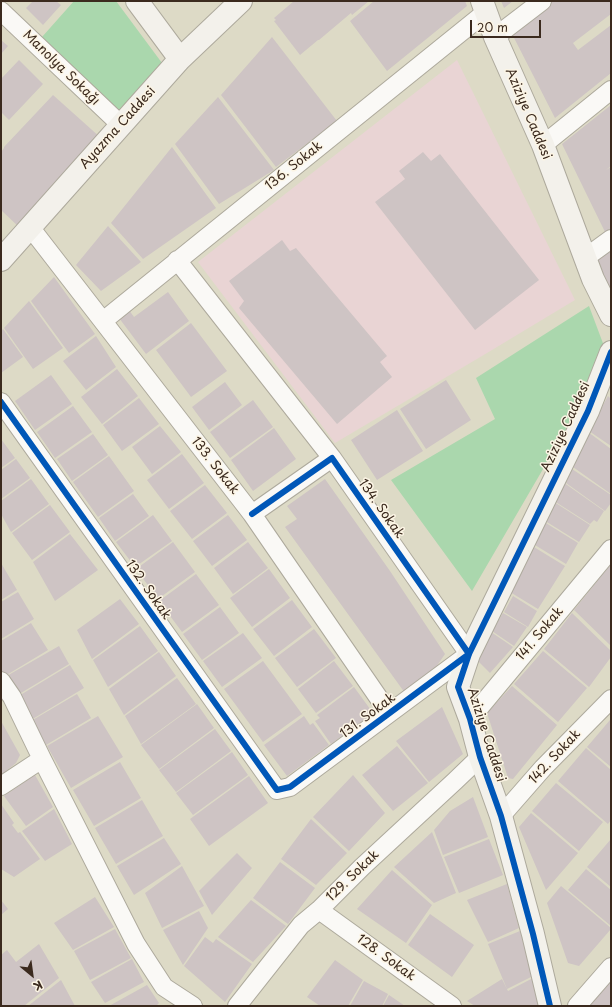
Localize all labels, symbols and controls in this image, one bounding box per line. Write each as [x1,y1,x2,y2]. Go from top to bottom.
scale bar [472,12,543,38]
text: 20 m [477,18,508,36]
street label: Manolya Sokağı [19,27,103,109]
street label: Aziziye Caddesi [502,66,554,162]
street label: Ayazma Caddesi [77,84,159,172]
street label: 136. Sokak [262,138,326,194]
street label: Aziziye Caddesi [538,379,594,475]
street label: 133. Sokak [188,434,242,498]
street label: 134. Sokak [355,476,407,542]
street label: 132. Sokak [122,557,174,623]
street label: 141. Sokak [513,604,567,664]
street label: Aziziye Caddesi [463,686,509,784]
street label: 131. Sokak [337,690,399,742]
street label: 142. Sokak [526,727,584,787]
street label: 129. Sokak [323,847,383,905]
street label: 128. Sokak [354,931,418,985]
north arrow [12,955,52,995]
text: K [30,977,46,995]

